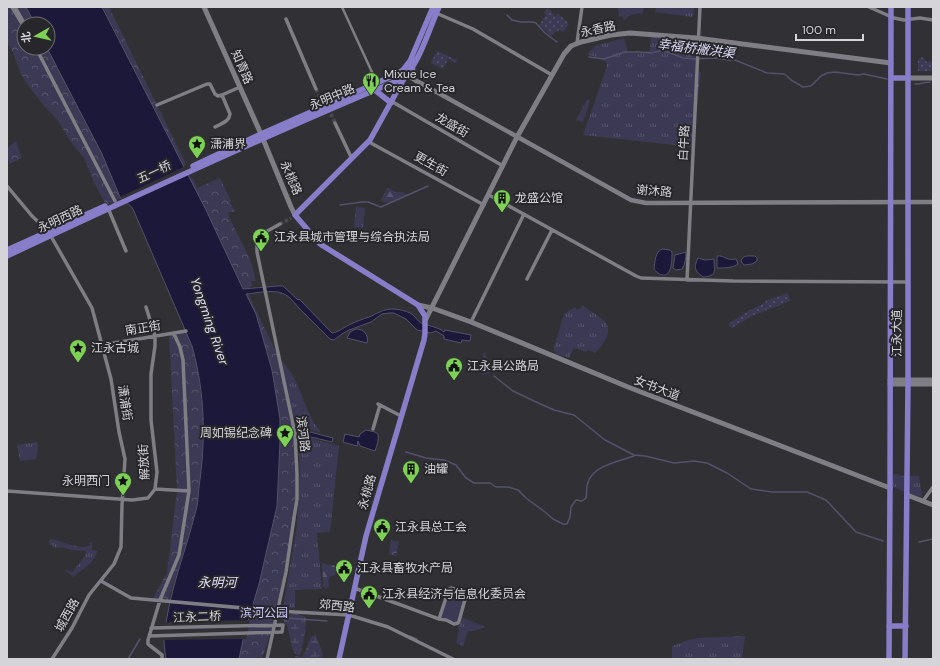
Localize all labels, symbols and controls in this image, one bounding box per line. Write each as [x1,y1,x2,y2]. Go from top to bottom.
north arrow [16,16,56,56]
scale bar [796,16,863,42]
street label: 永香路 [579,17,617,41]
text: 100 m [802,22,836,38]
text: 北 [18,31,34,44]
water label: 幸福桥撇洪渠 [656,35,738,62]
street label: 知青路 [227,47,257,87]
place label: Mixue Ice Cream & Tea [384,66,455,96]
restaurant icon: Mixue Ice Cream & Tea [361,71,381,96]
street label: 永明中路 [307,80,357,114]
street label: 龙盛街 [432,109,472,141]
street label: 白牛路 [675,125,693,161]
place icon: 潇浦界 [187,134,207,159]
place label: 潇浦界 [210,136,246,152]
street label: 更生街 [411,148,451,180]
street label: 五一桥 [134,157,174,187]
street label: 永桃路 [277,158,305,198]
street label: 谢沐路 [635,181,673,201]
building icon: 龙盛公馆 [492,188,512,213]
place label: 龙盛公馆 [515,190,563,206]
street label: 永明西路 [35,202,85,236]
public building icon: 江永县城市管理与综合执法局 [251,227,271,252]
place label: 江永县城市管理与综合执法局 [274,229,430,245]
water label: Yongming River [187,275,233,368]
street label: 江永大道 [889,309,905,357]
street label: 南正街 [124,317,162,339]
place icon: 江永古城 [68,338,88,363]
place label: 江永古城 [91,340,139,356]
public building icon: 江永县公路局 [444,356,464,381]
place label: 江永县公路局 [467,358,539,374]
street label: 女书大道 [632,372,682,404]
street label: 潇浦街 [114,384,136,422]
street label: 滨河路 [293,415,313,453]
place icon: 周如锡纪念碑 [275,423,295,448]
place label: 周如锡纪念碑 [200,425,272,441]
street label: 解放街 [135,444,153,480]
building icon: 油罐 [401,459,421,484]
place label: 油罐 [424,461,448,477]
place icon: 永明西门 [113,471,133,496]
street label: 永桃路 [354,472,380,512]
place label: 永明西门 [62,473,110,489]
public building icon: 江永县总工会 [372,517,392,542]
place label: 江永县总工会 [395,519,467,535]
public building icon: 江永县畜牧水产局 [334,558,354,583]
place label: 江永县畜牧水产局 [357,560,453,576]
water label: 永明河 [197,574,239,591]
public building icon: 江永县经济与信息化委员会 [359,584,379,609]
place label: 江永县经济与信息化委员会 [382,586,526,602]
street label: 城西路 [51,595,83,635]
street label: 郊西路 [318,596,356,616]
park label: 滨河公园 [240,605,288,621]
street label: 江永二桥 [173,608,221,626]

